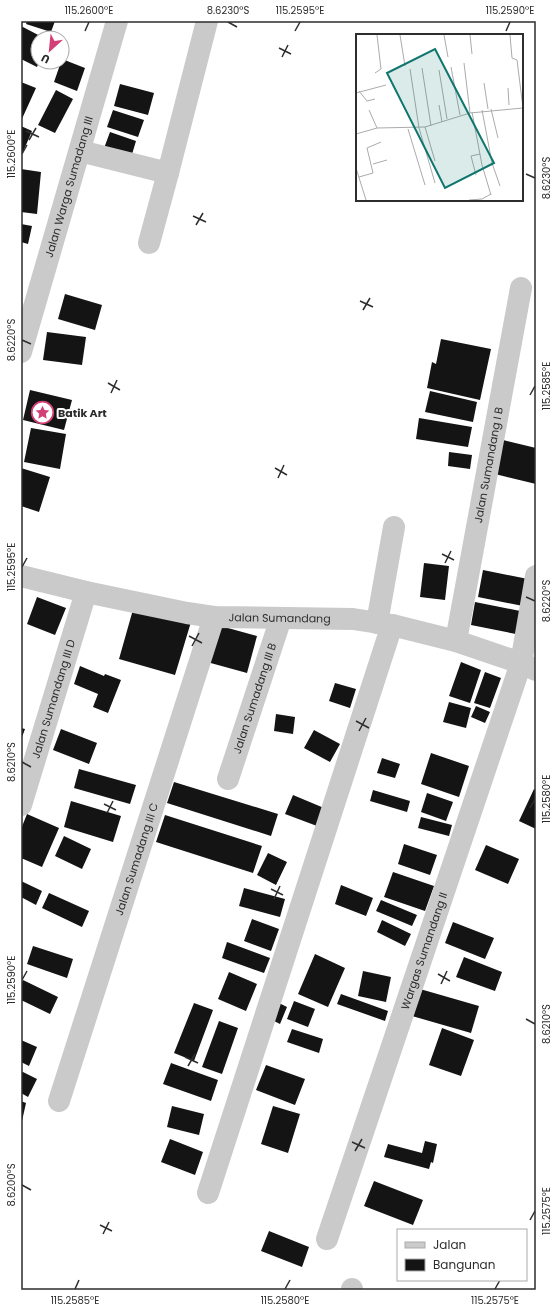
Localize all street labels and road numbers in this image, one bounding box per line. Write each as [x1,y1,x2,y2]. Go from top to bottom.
street label: Jalan Warga Sumadang III [41,114,97,259]
street label: Jalan Sumandang I B [470,406,507,524]
street label: Jalan Sumandang [228,609,331,627]
street label: Jalan Sumandang III D [28,637,79,760]
street label: Jalan Sumadang III B [229,640,280,756]
street label: Jalan Sumadang III C [111,801,162,918]
street label: Wargas Sumandang II [397,890,451,1012]

